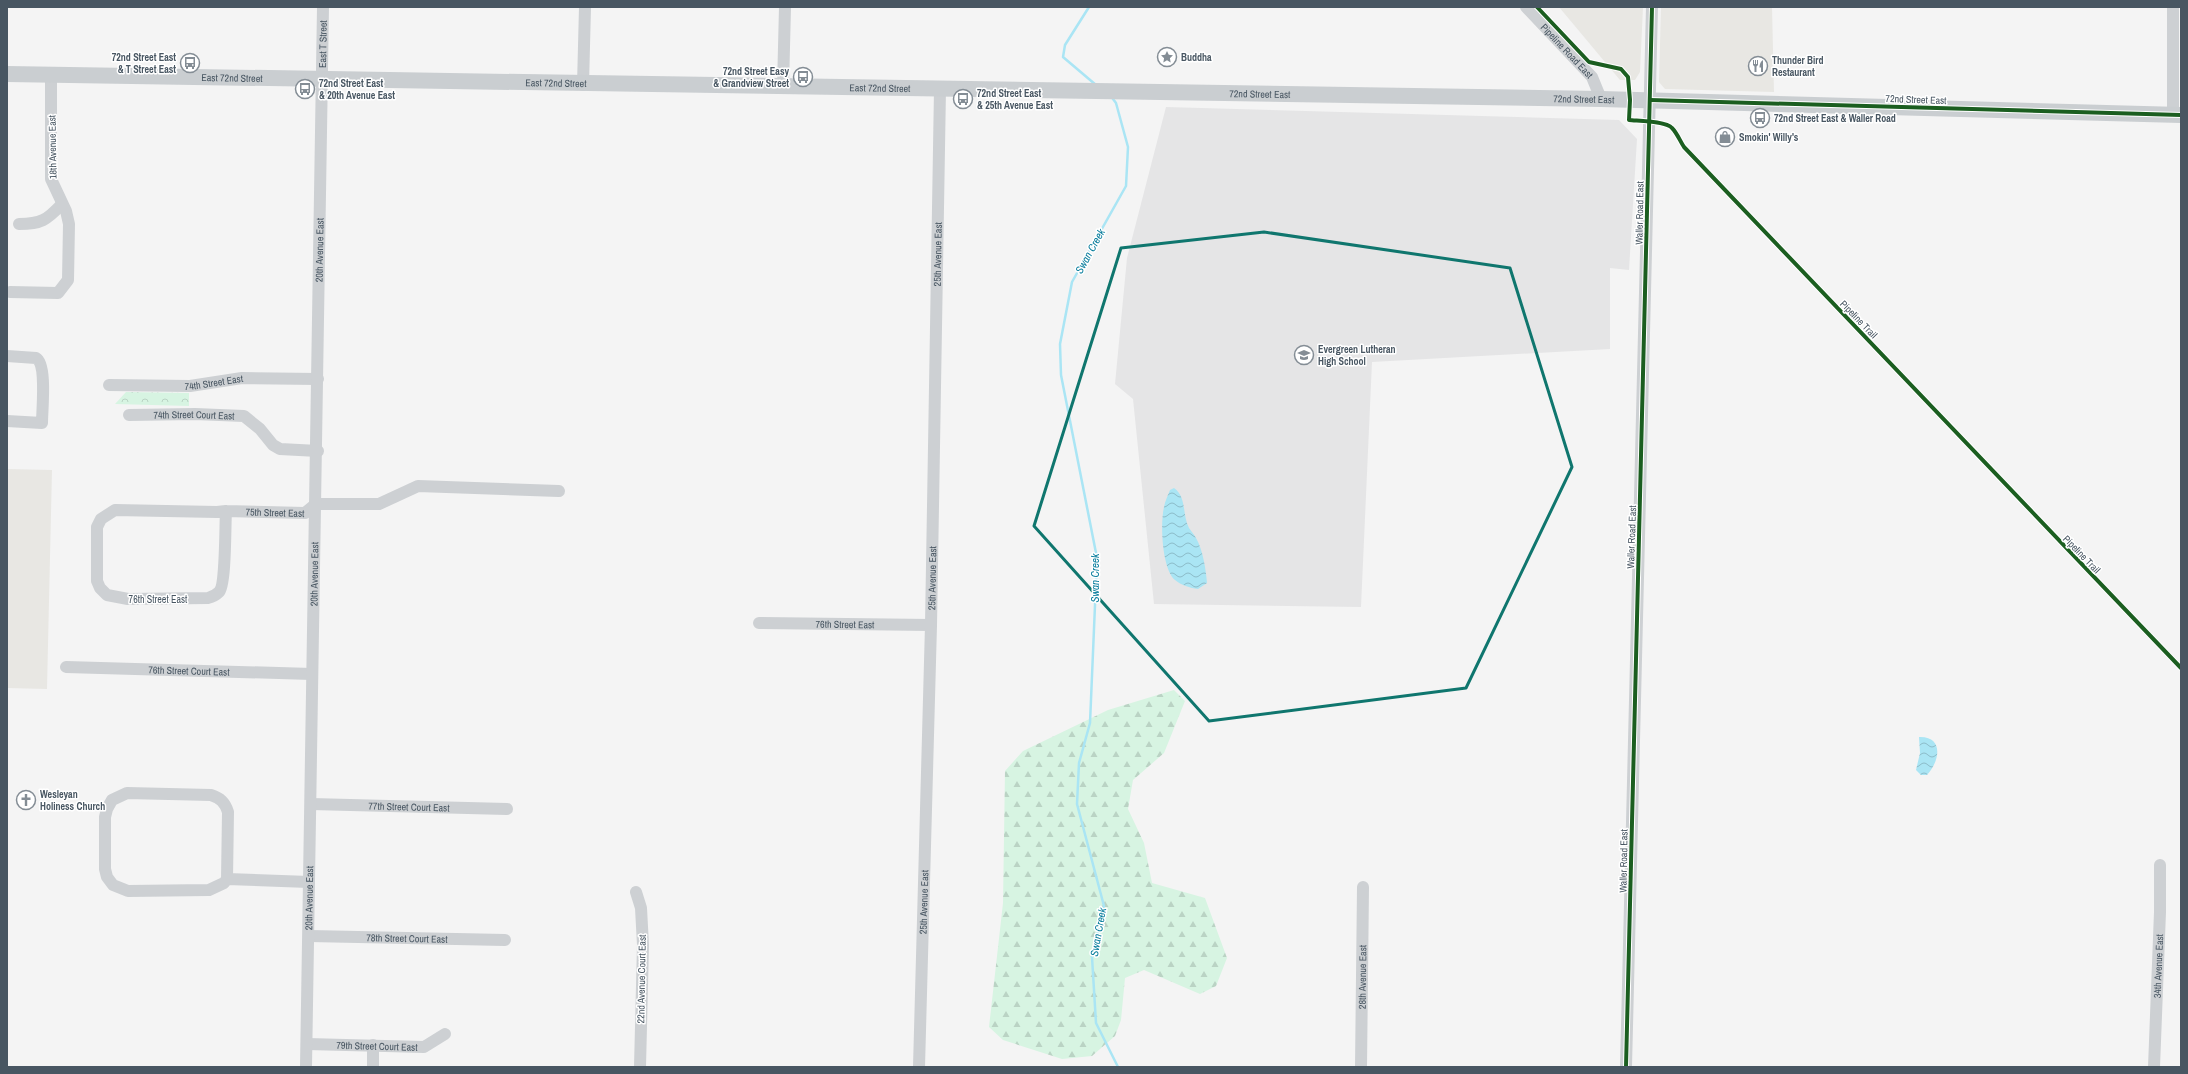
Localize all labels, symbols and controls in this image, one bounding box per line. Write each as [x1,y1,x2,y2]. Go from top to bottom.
street label: East T Street [316,19,330,68]
street label: Pipeline Road East [1538,21,1596,82]
place icon: Buddha [1156,46,1178,68]
place label: 72nd Street East & T Street East [112,51,176,76]
place label: Buddha [1181,51,1212,64]
bus stop icon: 72nd Street East & T Street East [179,52,201,74]
place label: Thunder Bird Restaurant [1772,54,1823,79]
restaurant icon: Thunder Bird Restaurant [1747,55,1769,77]
place label: 72nd Street Easy & Grandview Street [713,65,789,90]
bus stop icon: 72nd Street Easy & Grandview Street [792,66,814,88]
street label: East 72nd Street [201,71,263,85]
street label: East 72nd Street [525,76,587,90]
place label: 72nd Street East & 20th Avenue East [319,77,395,102]
bus stop icon: 72nd Street East & 20th Avenue East [294,78,316,100]
street label: East 72nd Street [849,81,911,95]
place label: 72nd Street East & 25th Avenue East [977,87,1053,112]
street label: 72nd Street East [1229,87,1291,101]
bus stop icon: 72nd Street East & 25th Avenue East [952,88,974,110]
street label: 72nd Street East [1553,92,1615,106]
street label: 72nd Street East [1885,92,1947,107]
bus stop icon: 72nd Street East & Waller Road [1749,107,1771,129]
place label: 72nd Street East & Waller Road [1774,112,1896,125]
street label: 18th Avenue East [45,114,60,179]
shop icon: Smokin' Willy's [1714,126,1736,148]
place label: Smokin' Willy's [1739,131,1799,144]
street label: Waller Road East [1632,180,1647,245]
street label: 20th Avenue East [313,217,327,282]
street label: 25th Avenue East [931,221,945,286]
water label: Swan Creek [1072,226,1108,276]
street label: Pipeline Trail [1837,297,1880,341]
place label: Evergreen Lutheran High School [1318,343,1395,368]
school or university icon: Evergreen Lutheran High School [1293,344,1315,366]
street label: 74th Street East [184,372,245,393]
street label: 74th Street Court East [153,408,236,423]
street label: Waller Road East [1624,504,1639,569]
street label: 75th Street East [245,505,305,520]
street label: Pipeline Trail [2060,532,2103,576]
street label: 20th Avenue East [307,541,321,606]
street label: 25th Avenue East [925,545,939,610]
water label: Swan Creek [1088,553,1102,603]
street label: 76th Street East [129,593,188,606]
street label: 76th Street East [815,618,875,631]
street label: 76th Street Court East [148,663,230,679]
place label: Wesleyan Holiness Church [40,788,105,813]
church icon: Wesleyan Holiness Church [15,789,37,811]
street label: 77th Street Court East [368,799,450,815]
street label: Waller Road East [1616,828,1631,893]
street label: 20th Avenue East [302,865,316,930]
street label: 25th Avenue East [917,869,931,934]
water label: Swan Creek [1087,906,1109,957]
street label: 78th Street Court East [366,931,448,946]
street label: 34th Avenue East [2151,933,2166,998]
street label: 22nd Avenue Court East [634,934,649,1023]
street label: 28th Avenue East [1356,944,1369,1009]
street label: 79th Street Court East [336,1039,418,1054]

